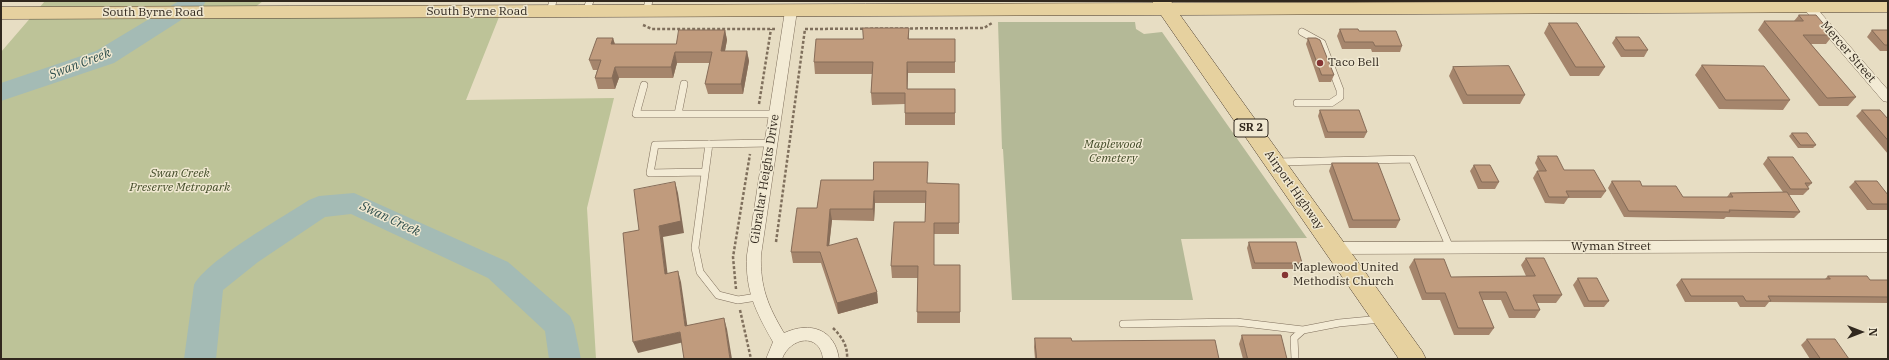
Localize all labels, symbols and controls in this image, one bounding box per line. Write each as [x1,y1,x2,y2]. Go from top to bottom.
street label: South Byrne Road [427,5,527,19]
street label: South Byrne Road [103,6,203,20]
street label: Mercer Street [1817,18,1879,86]
water label: Swan Creek [47,45,113,83]
place label: Taco Bell [1328,56,1379,70]
marker: Taco Bell [1315,58,1325,68]
street label: Gibraltar Heights Drive [748,113,782,245]
road number: SR 2 [1234,119,1268,137]
park label: Maplewood Cemetery [1084,138,1142,166]
street label: Airport Highway [1261,148,1327,232]
park label: Swan Creek Preserve Metropark [130,167,230,195]
water label: Swan Creek [357,198,423,240]
street label: Wyman Street [1571,240,1651,254]
place label: Maplewood United Methodist Church [1293,261,1399,289]
marker: Maplewood United Methodist Church [1280,270,1290,280]
north arrow [1841,312,1881,352]
text: N [1866,328,1880,336]

